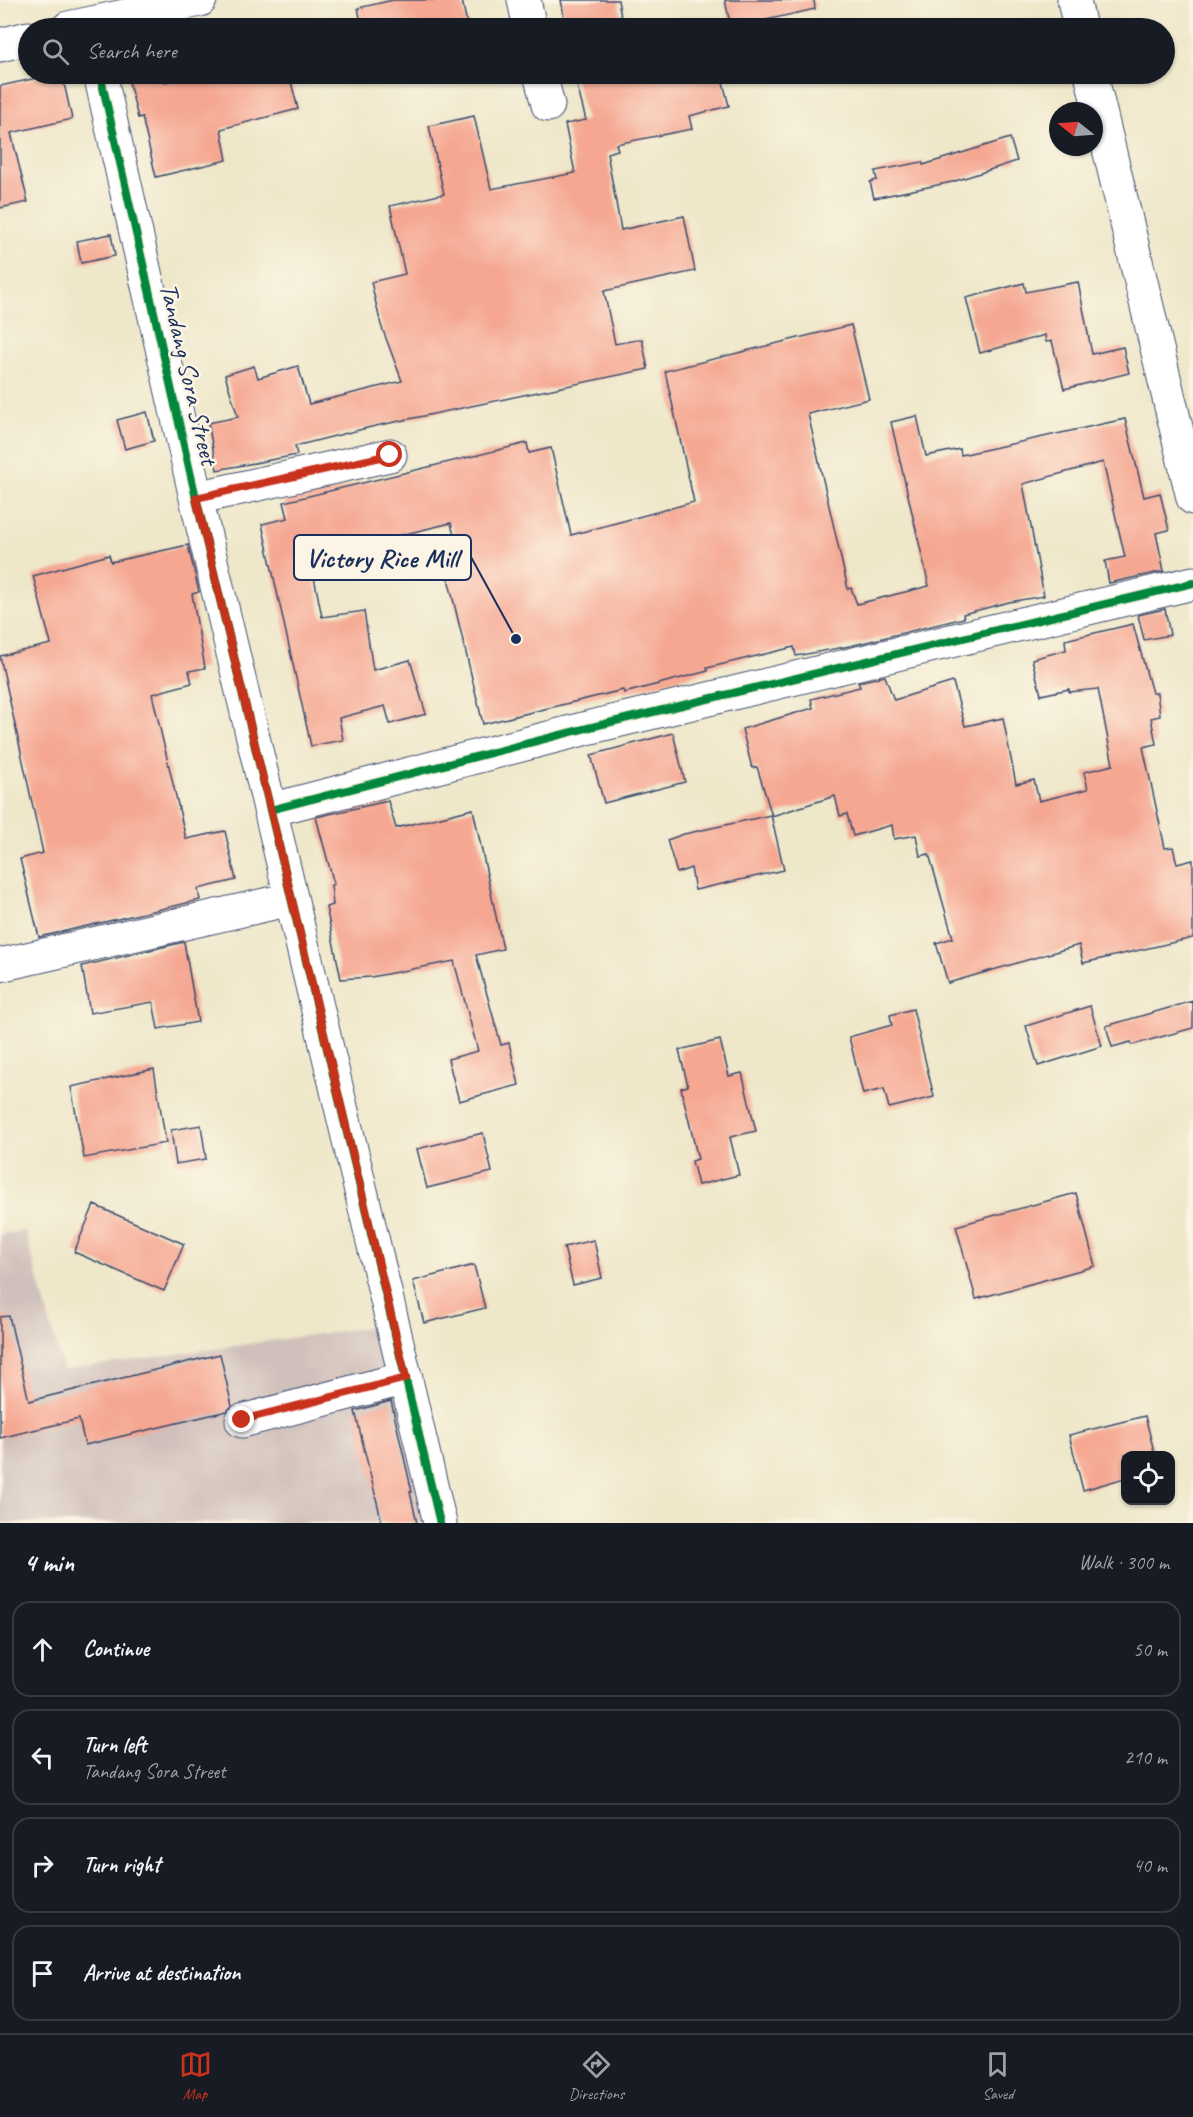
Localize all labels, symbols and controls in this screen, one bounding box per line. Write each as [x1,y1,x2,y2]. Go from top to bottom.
search box [18,18,1175,84]
icon: search [39,35,72,68]
text: Search here [87,37,177,65]
north arrow [1049,102,1103,156]
street label: Tandang Sora Street [152,280,226,470]
route start [376,441,402,467]
callout: Victory Rice Mill [294,535,471,580]
text: Victory Rice Mill [306,541,463,575]
route end [228,1406,254,1432]
map controls [1121,1451,1175,1505]
button: locate [1121,1451,1175,1505]
text: 4 min [24,1546,74,1579]
text: Walk · 300 m [1079,1550,1169,1575]
icon: ahead [26,1633,59,1666]
text: Continue [83,1635,149,1663]
text: 50 m [1133,1637,1167,1662]
text: Turn left [83,1731,147,1759]
icon: left [26,1741,59,1774]
text: 210 m [1124,1745,1167,1770]
text: Tandang Sora Street [83,1759,226,1784]
icon: right [26,1849,59,1882]
text: Turn right [83,1851,160,1879]
text: 40 m [1133,1853,1167,1878]
icon: arrive [26,1957,59,1990]
text: Arrive at destination [83,1959,240,1987]
tab: Map [179,2048,212,2104]
tab: Directions [569,2048,624,2104]
tab: Saved [981,2048,1014,2104]

